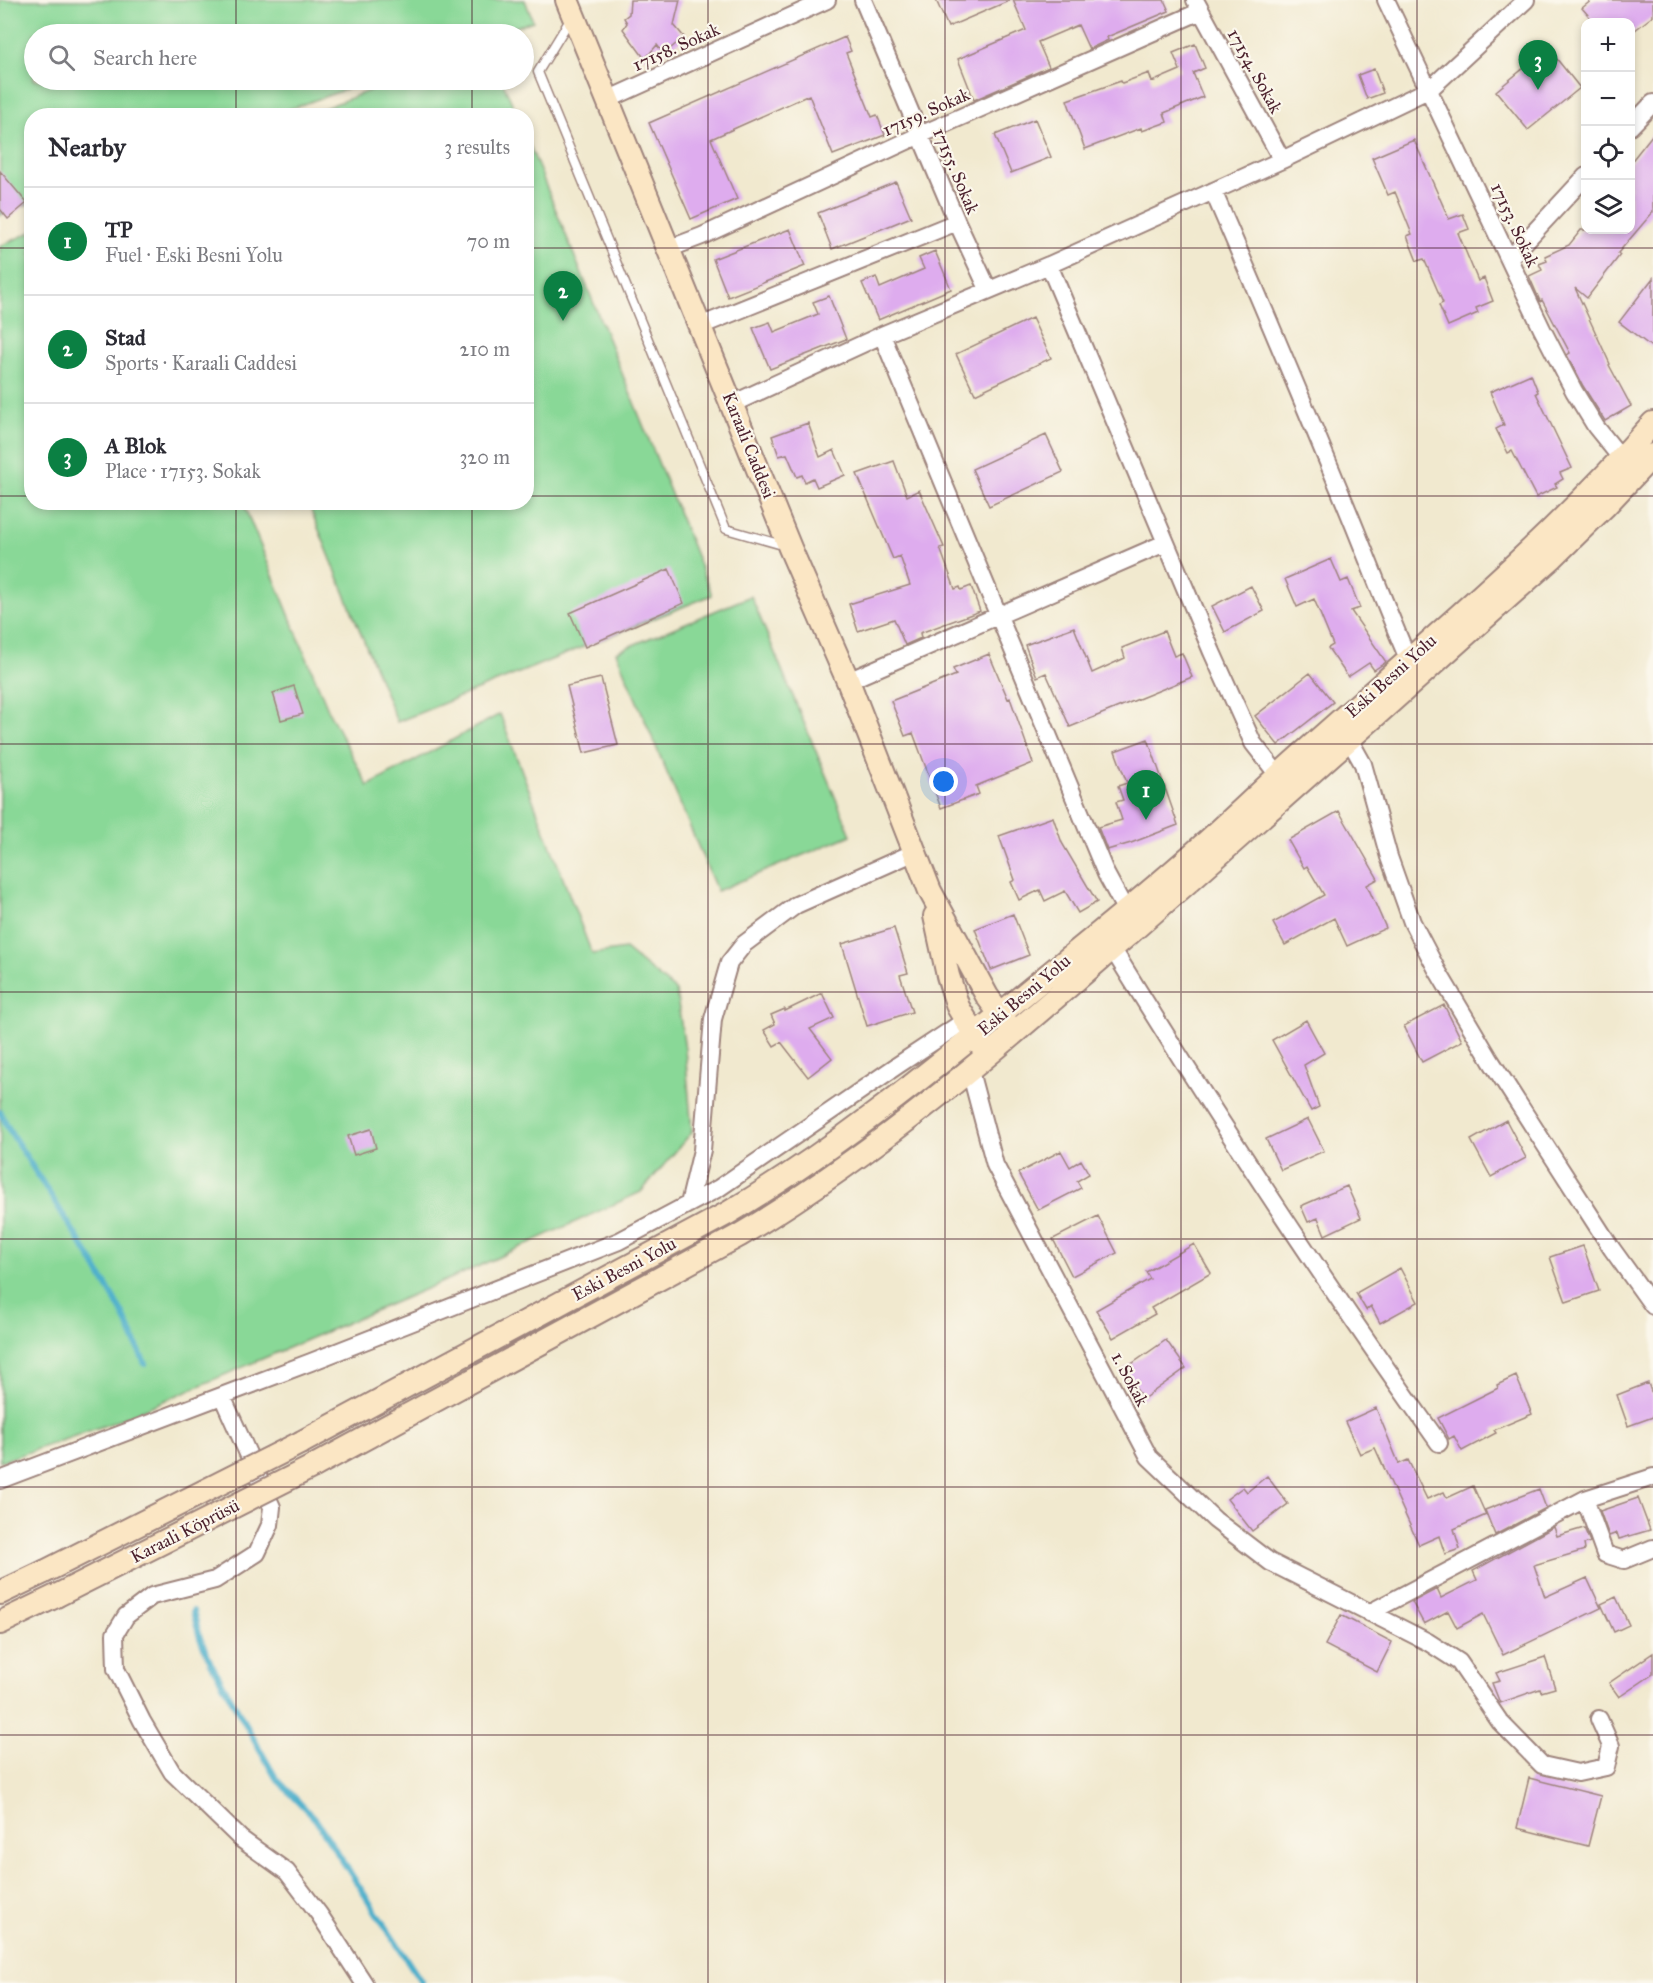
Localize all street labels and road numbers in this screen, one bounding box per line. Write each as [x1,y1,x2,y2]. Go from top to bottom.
street label: 17158. Sokak [629,18,724,76]
street label: 17154. Sokak [1223,25,1288,118]
street label: 17159. Sokak [879,83,974,141]
street label: 17155. Sokak [928,125,984,218]
street label: 17153. Sokak [1486,179,1544,271]
street label: Karaali Caddesi [718,389,780,502]
street label: Eski Besni Yolu [1341,629,1441,723]
street label: Eski Besni Yolu [973,949,1075,1040]
street label: Eski Besni Yolu [568,1232,680,1306]
street label: 1. Sokak [1107,1348,1154,1411]
street label: Karaali Köprüsü [127,1494,243,1568]

